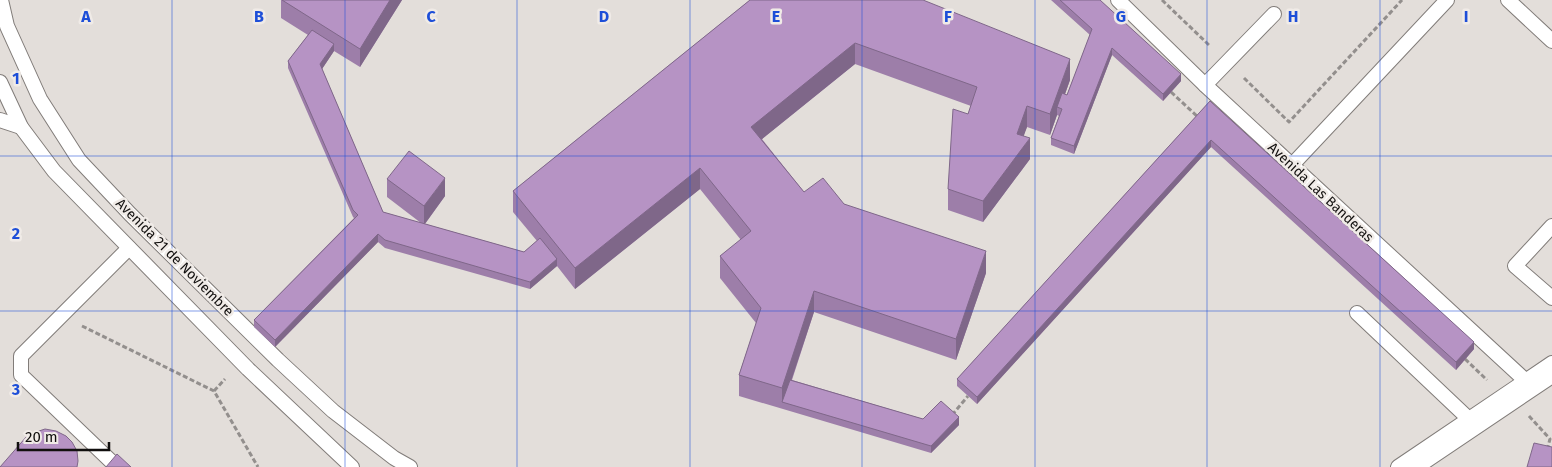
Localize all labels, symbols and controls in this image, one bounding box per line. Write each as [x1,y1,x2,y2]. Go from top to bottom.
text: A [80,7,91,26]
text: B [254,7,264,26]
text: C [426,7,436,26]
text: D [599,7,609,26]
text: E [772,7,780,26]
text: F [944,7,952,26]
text: G [1116,7,1126,26]
text: H [1288,7,1298,26]
text: I [1464,7,1468,26]
text: 1 [12,69,20,88]
street label: Avenida Las Banderas [1264,139,1377,246]
street label: Avenida 21 de Noviembre [112,195,237,320]
text: 2 [12,224,20,243]
text: 3 [11,380,20,399]
scale bar [18,420,109,452]
text: 20 m [25,428,58,446]

